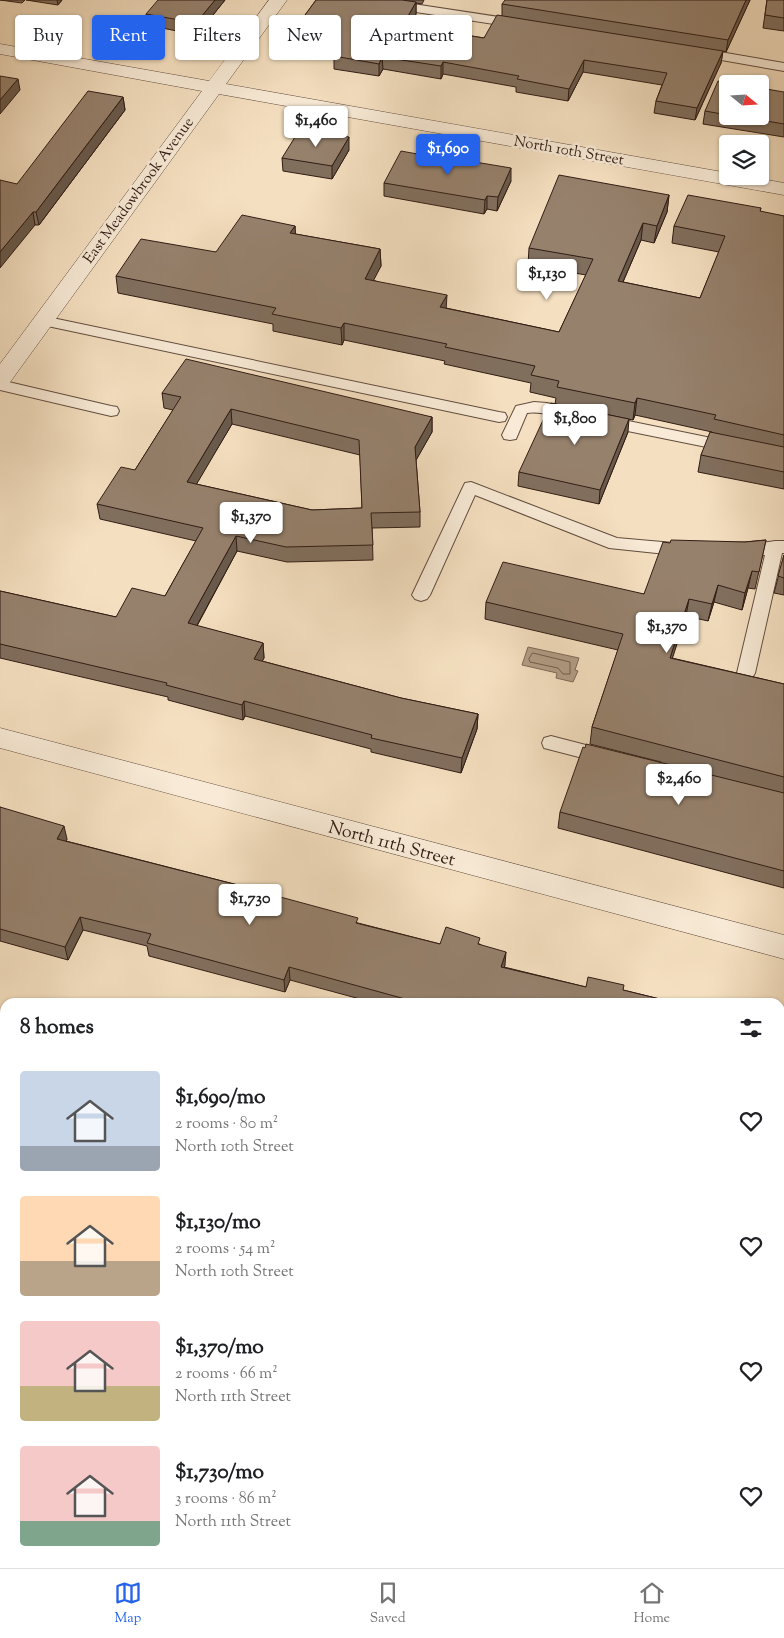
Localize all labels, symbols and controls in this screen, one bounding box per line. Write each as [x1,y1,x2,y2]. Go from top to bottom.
chip: Buy [15,15,82,60]
chip: Rent [92,15,165,60]
chip: Filters [175,15,259,60]
chip: New [269,15,341,60]
chip: Apartment [351,15,472,60]
north arrow [719,75,769,125]
map controls [719,75,769,185]
pin: $1,460 [275,106,357,148]
text: $1,460 [295,110,337,133]
street label: East Meadowbrook Avenue [79,113,200,268]
street label: North 10th Street [512,131,625,171]
pin: $1,690 [407,134,489,176]
button: layers [719,135,769,185]
text: $1,690 [427,138,469,161]
pin: $1,130 [506,258,588,301]
text: $1,130 [528,263,566,286]
pin: $1,800 [534,404,616,446]
text: $1,800 [554,408,596,431]
pin: $1,370 [210,502,292,544]
text: $1,370 [231,506,271,529]
pin: $1,370 [626,612,708,654]
text: $1,370 [647,616,687,639]
pin: $2,460 [638,764,720,806]
text: $2,460 [657,768,701,791]
street label: North 11th Street [325,815,458,874]
pin: $1,730 [209,884,291,926]
text: $1,730 [230,888,270,911]
text: 8 homes [20,1013,94,1043]
icon: filters [737,1014,765,1042]
text: $1,690/mo [175,1083,265,1113]
icon: home [60,1091,120,1151]
icon: heart [737,1107,765,1135]
text: 2 rooms · 80 m² [175,1113,278,1136]
text: North 10th Street [175,1136,294,1159]
text: $1,130/mo [175,1208,261,1238]
icon: home [60,1216,120,1276]
icon: heart [737,1232,765,1260]
text: 2 rooms · 54 m² [175,1238,275,1261]
text: North 10th Street [175,1261,294,1284]
text: $1,370/mo [175,1333,264,1363]
icon: home [60,1341,120,1401]
icon: heart [737,1357,765,1385]
text: 2 rooms · 66 m² [175,1363,278,1386]
text: North 11th Street [175,1386,291,1409]
text: $1,730/mo [175,1458,264,1488]
icon: home [60,1466,120,1526]
icon: heart [737,1482,765,1510]
text: 3 rooms · 86 m² [175,1488,277,1511]
text: North 11th Street [175,1511,291,1534]
tab: Map [114,1579,142,1629]
tab: Saved [370,1579,406,1629]
tab: Home [633,1579,670,1629]

